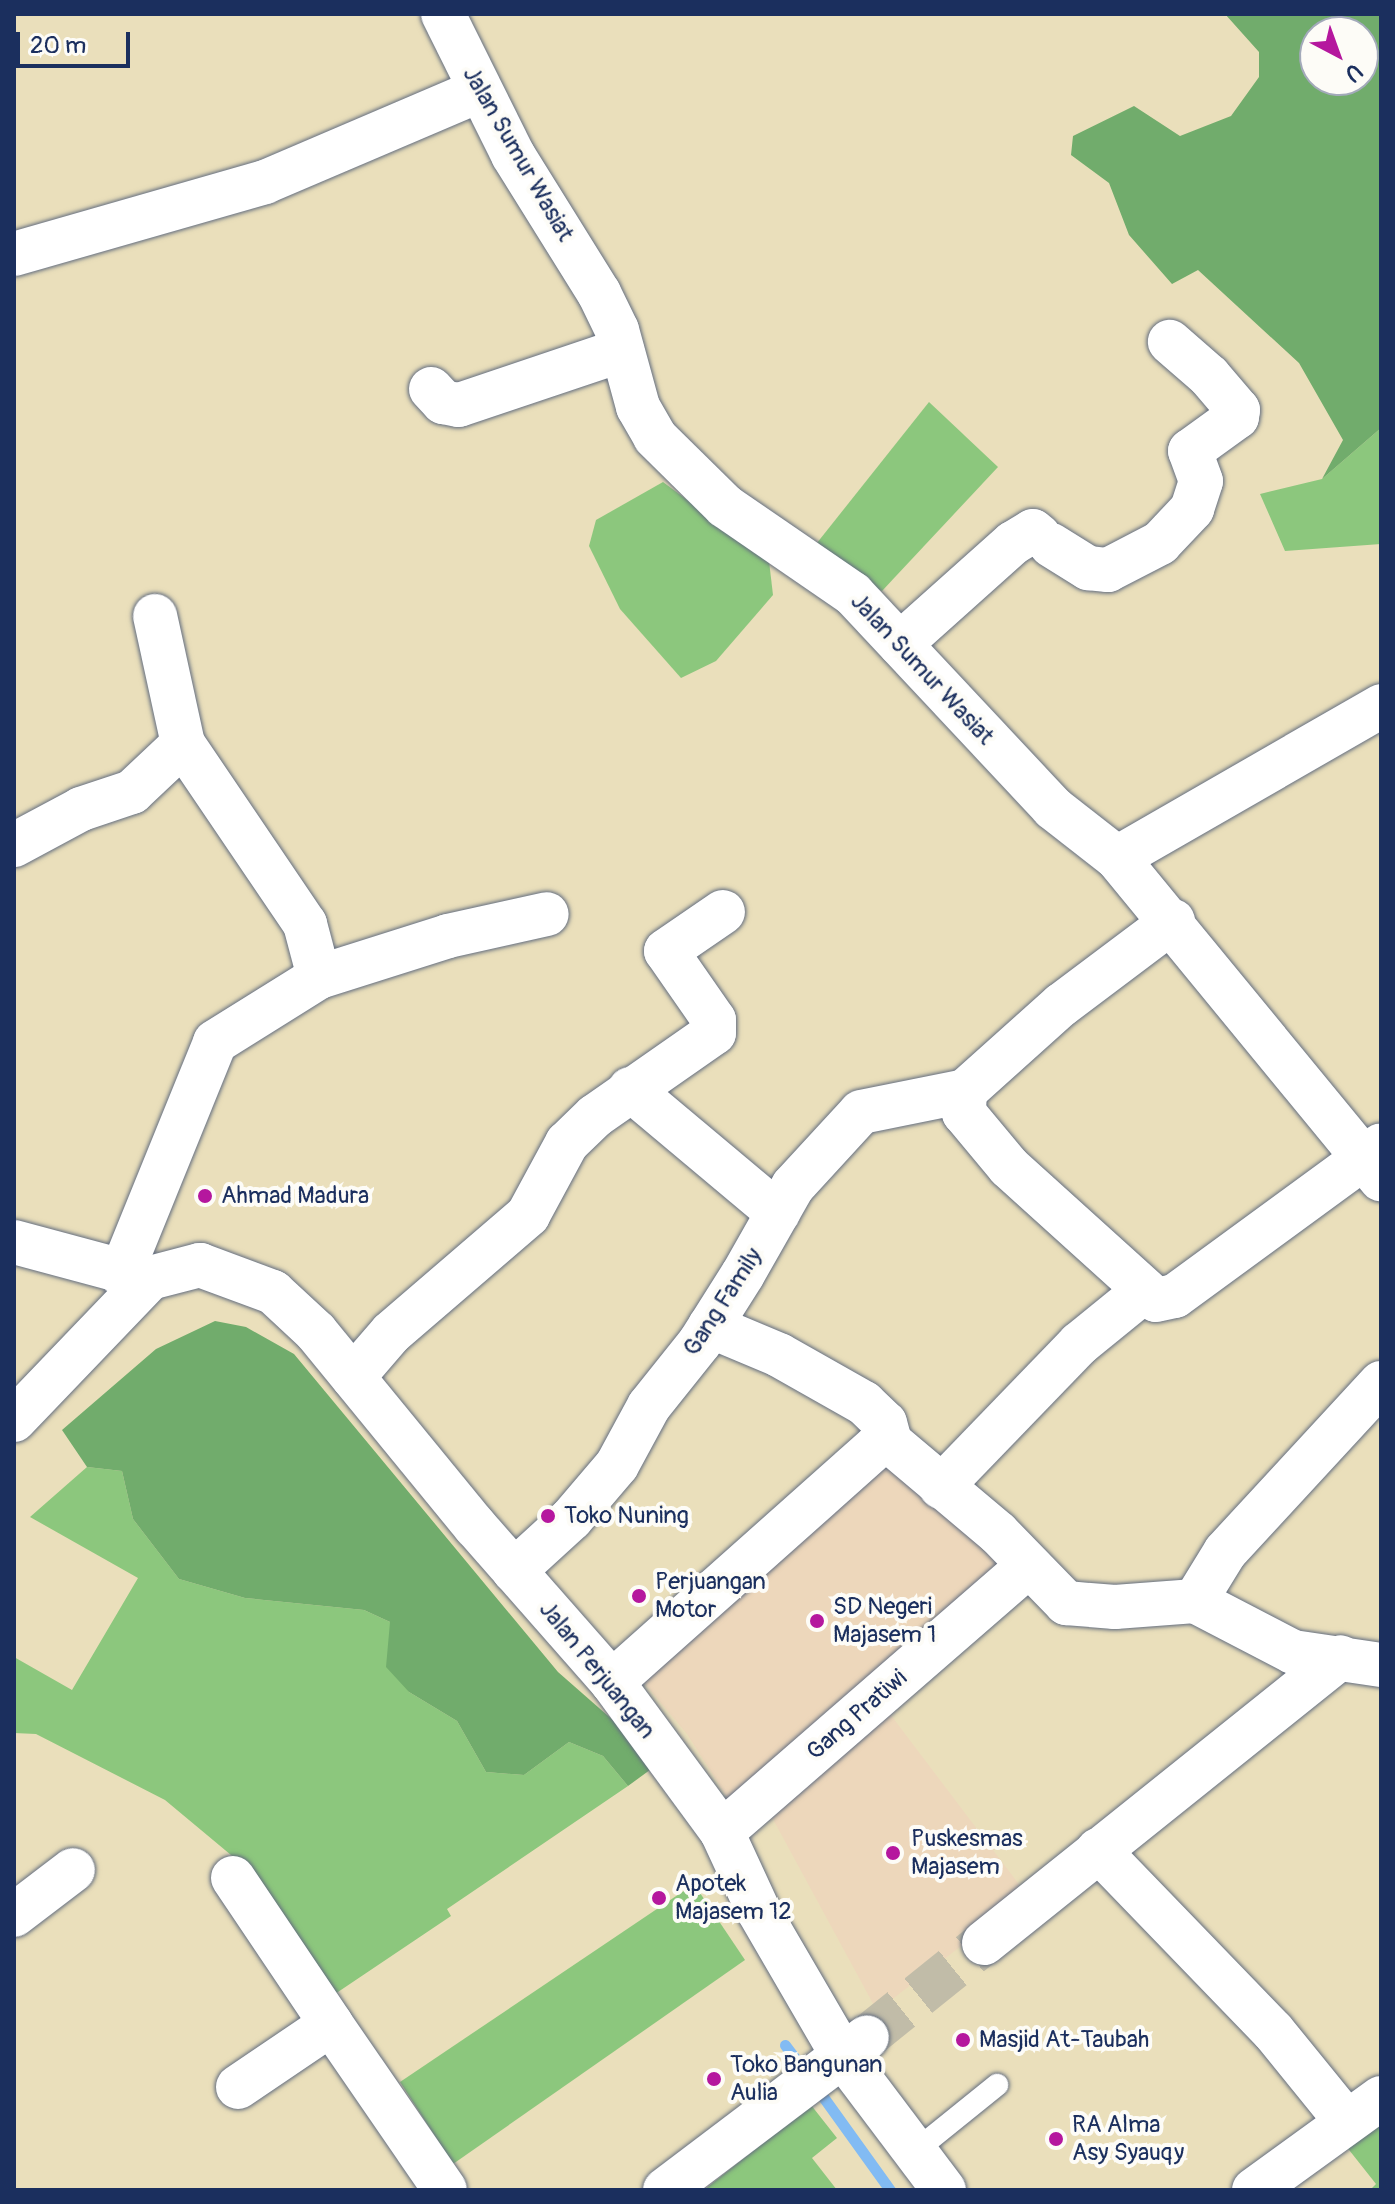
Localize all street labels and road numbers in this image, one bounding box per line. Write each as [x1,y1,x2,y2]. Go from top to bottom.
street label: Jalan Sumur Wasiat [456,62,580,246]
street label: Jalan Sumur Wasiat [844,587,1000,751]
street label: Gang Family [677,1243,769,1361]
street label: Jalan Perjuangan [533,1595,661,1745]
street label: Gang Pratiwi [801,1664,913,1766]

